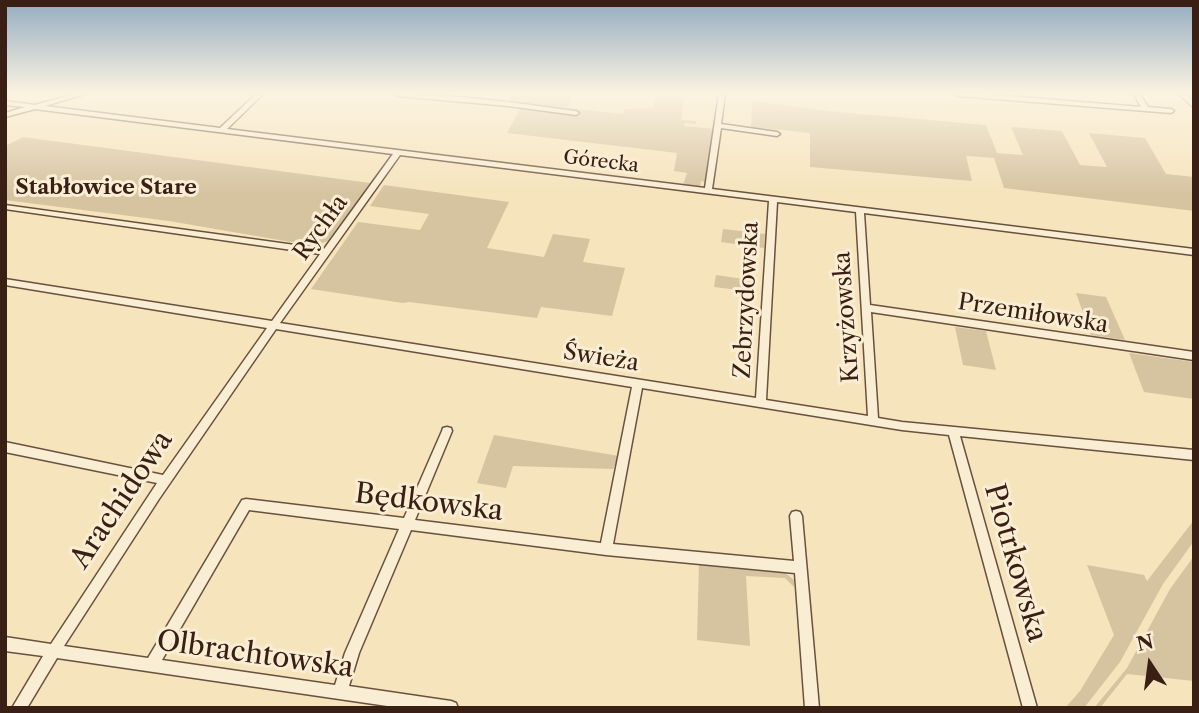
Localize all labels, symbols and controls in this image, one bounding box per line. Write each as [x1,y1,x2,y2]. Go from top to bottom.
street label: Górecka [562,146,640,178]
district label: Stabłowice Stare [15,175,197,201]
street label: Rychła [288,190,354,266]
street label: Zebrzydowska [729,221,765,379]
street label: Krzyżowska [829,251,865,383]
street label: Przemiłowska [956,288,1110,340]
street label: Świeża [561,338,641,378]
street label: Arachidowa [64,425,180,575]
street label: Będkowska [353,477,505,529]
street label: Piotrkowska [976,480,1054,646]
street label: Olbrachtowska [154,625,356,685]
north arrow [1115,629,1185,699]
text: N [1135,630,1156,656]

